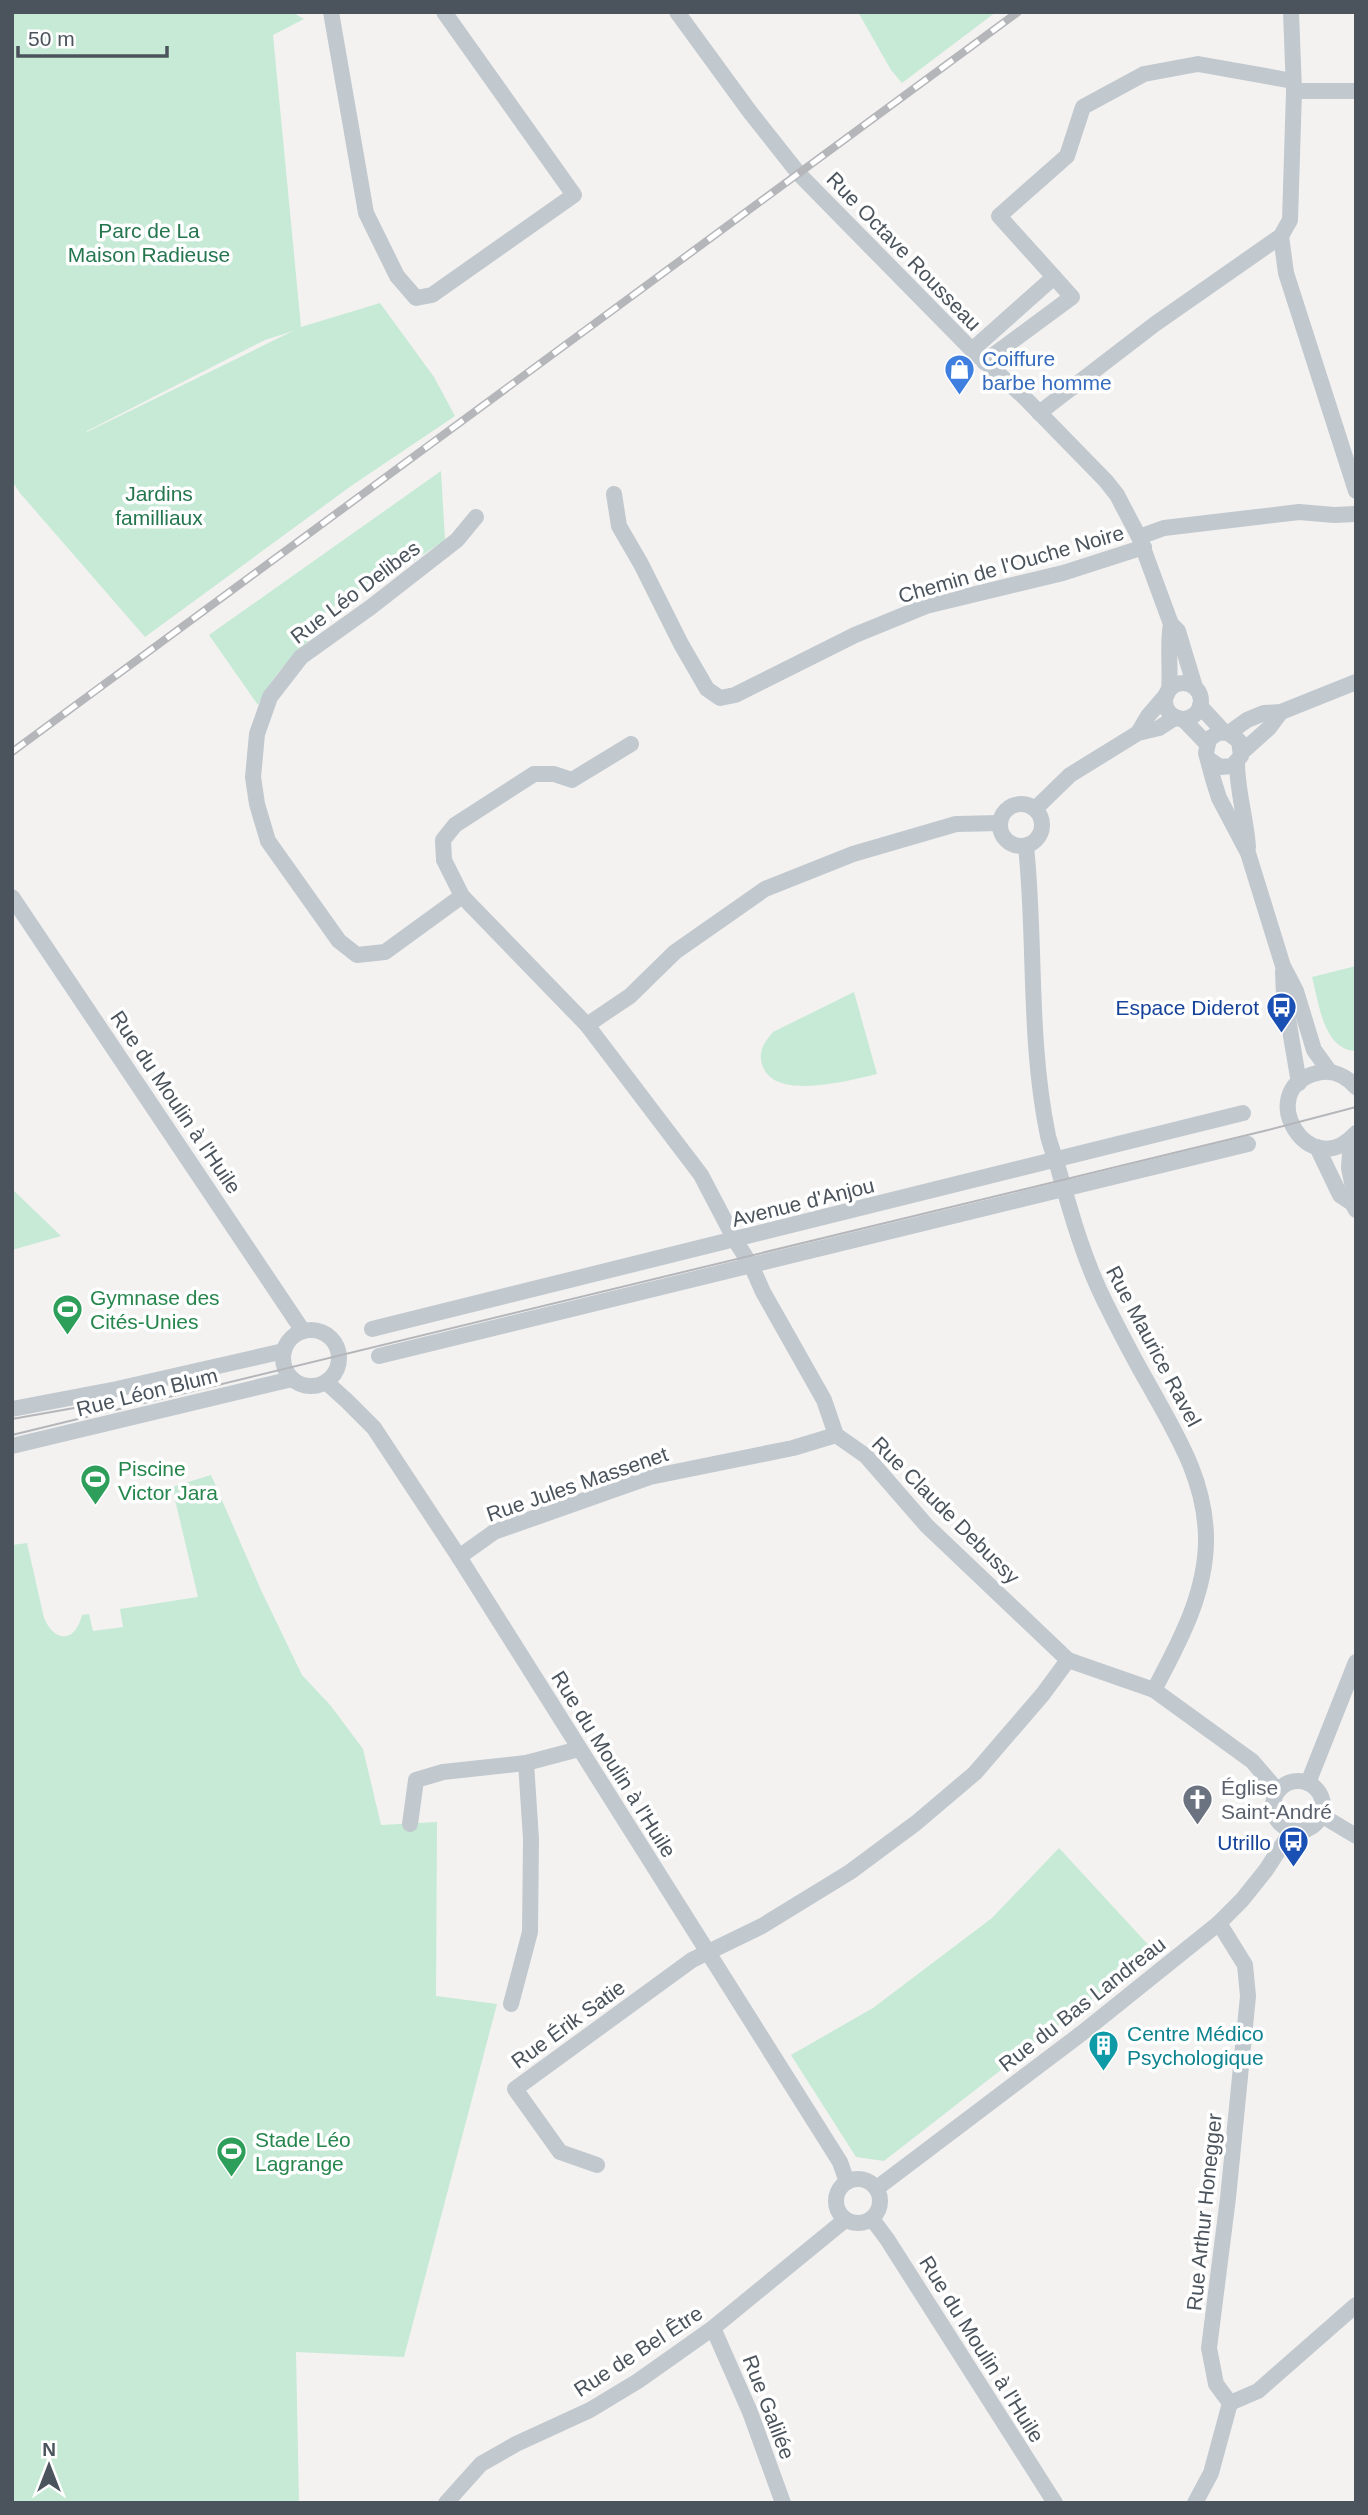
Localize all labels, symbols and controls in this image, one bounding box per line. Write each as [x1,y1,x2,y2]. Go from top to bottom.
scale bar [18,14,166,58]
text: 50 m [28,27,75,50]
street label: Rue Octave Rousseau [822,167,986,335]
park label: Parc de La Maison Radieuse [68,219,230,266]
place label: Coiffure barbe homme [982,347,1112,394]
shop icon: Coiffure barbe homme [942,353,976,397]
park label: Jardins familliaux [115,482,203,529]
street label: Chemin de l'Ouche Noire [895,521,1127,607]
street label: Rue Léo Delibes [286,536,424,648]
bus stop icon: Espace Diderot [1265,990,1299,1034]
place label: Espace Diderot [1115,996,1259,1019]
street label: Rue du Moulin à l'Huile [106,1006,246,1198]
street label: Avenue d'Anjou [729,1173,877,1231]
street label: Rue Maurice Ravel [1102,1262,1206,1430]
place label: Gymnase des Cités-Unies [90,1286,220,1333]
sports icon: Gymnase des Cités-Unies [50,1292,84,1336]
street label: Rue Léon Blum [74,1363,220,1421]
street label: Rue Claude Debussy [868,1432,1025,1589]
street label: Rue Jules Massenet [483,1442,671,1526]
place label: Piscine Victor Jara [118,1457,218,1504]
sports icon: Piscine Victor Jara [78,1463,112,1507]
street label: Rue du Moulin à l'Huile [547,1667,681,1861]
place label: Église Saint-André [1221,1776,1332,1823]
church icon: Église Saint-André [1181,1782,1215,1826]
bus stop icon: Utrillo [1277,1825,1311,1869]
place label: Utrillo [1217,1831,1271,1854]
street label: Rue du Bas Landreau [994,1932,1170,2076]
street label: Rue Érik Satie [507,1975,629,2073]
place label: Centre Médico Psychologique [1127,2022,1264,2069]
building icon: Centre Médico Psychologique [1087,2028,1121,2072]
street label: Rue Arthur Honegger [1182,2112,1226,2312]
place label: Stade Léo Lagrange [255,2128,351,2175]
sports icon: Stade Léo Lagrange [215,2134,249,2178]
street label: Rue du Moulin à l'Huile [915,2252,1049,2446]
street label: Rue de Bel Être [570,2301,706,2401]
street label: Rue Galilée [739,2352,799,2462]
north arrow [14,2431,84,2501]
text: N [42,2439,56,2460]

